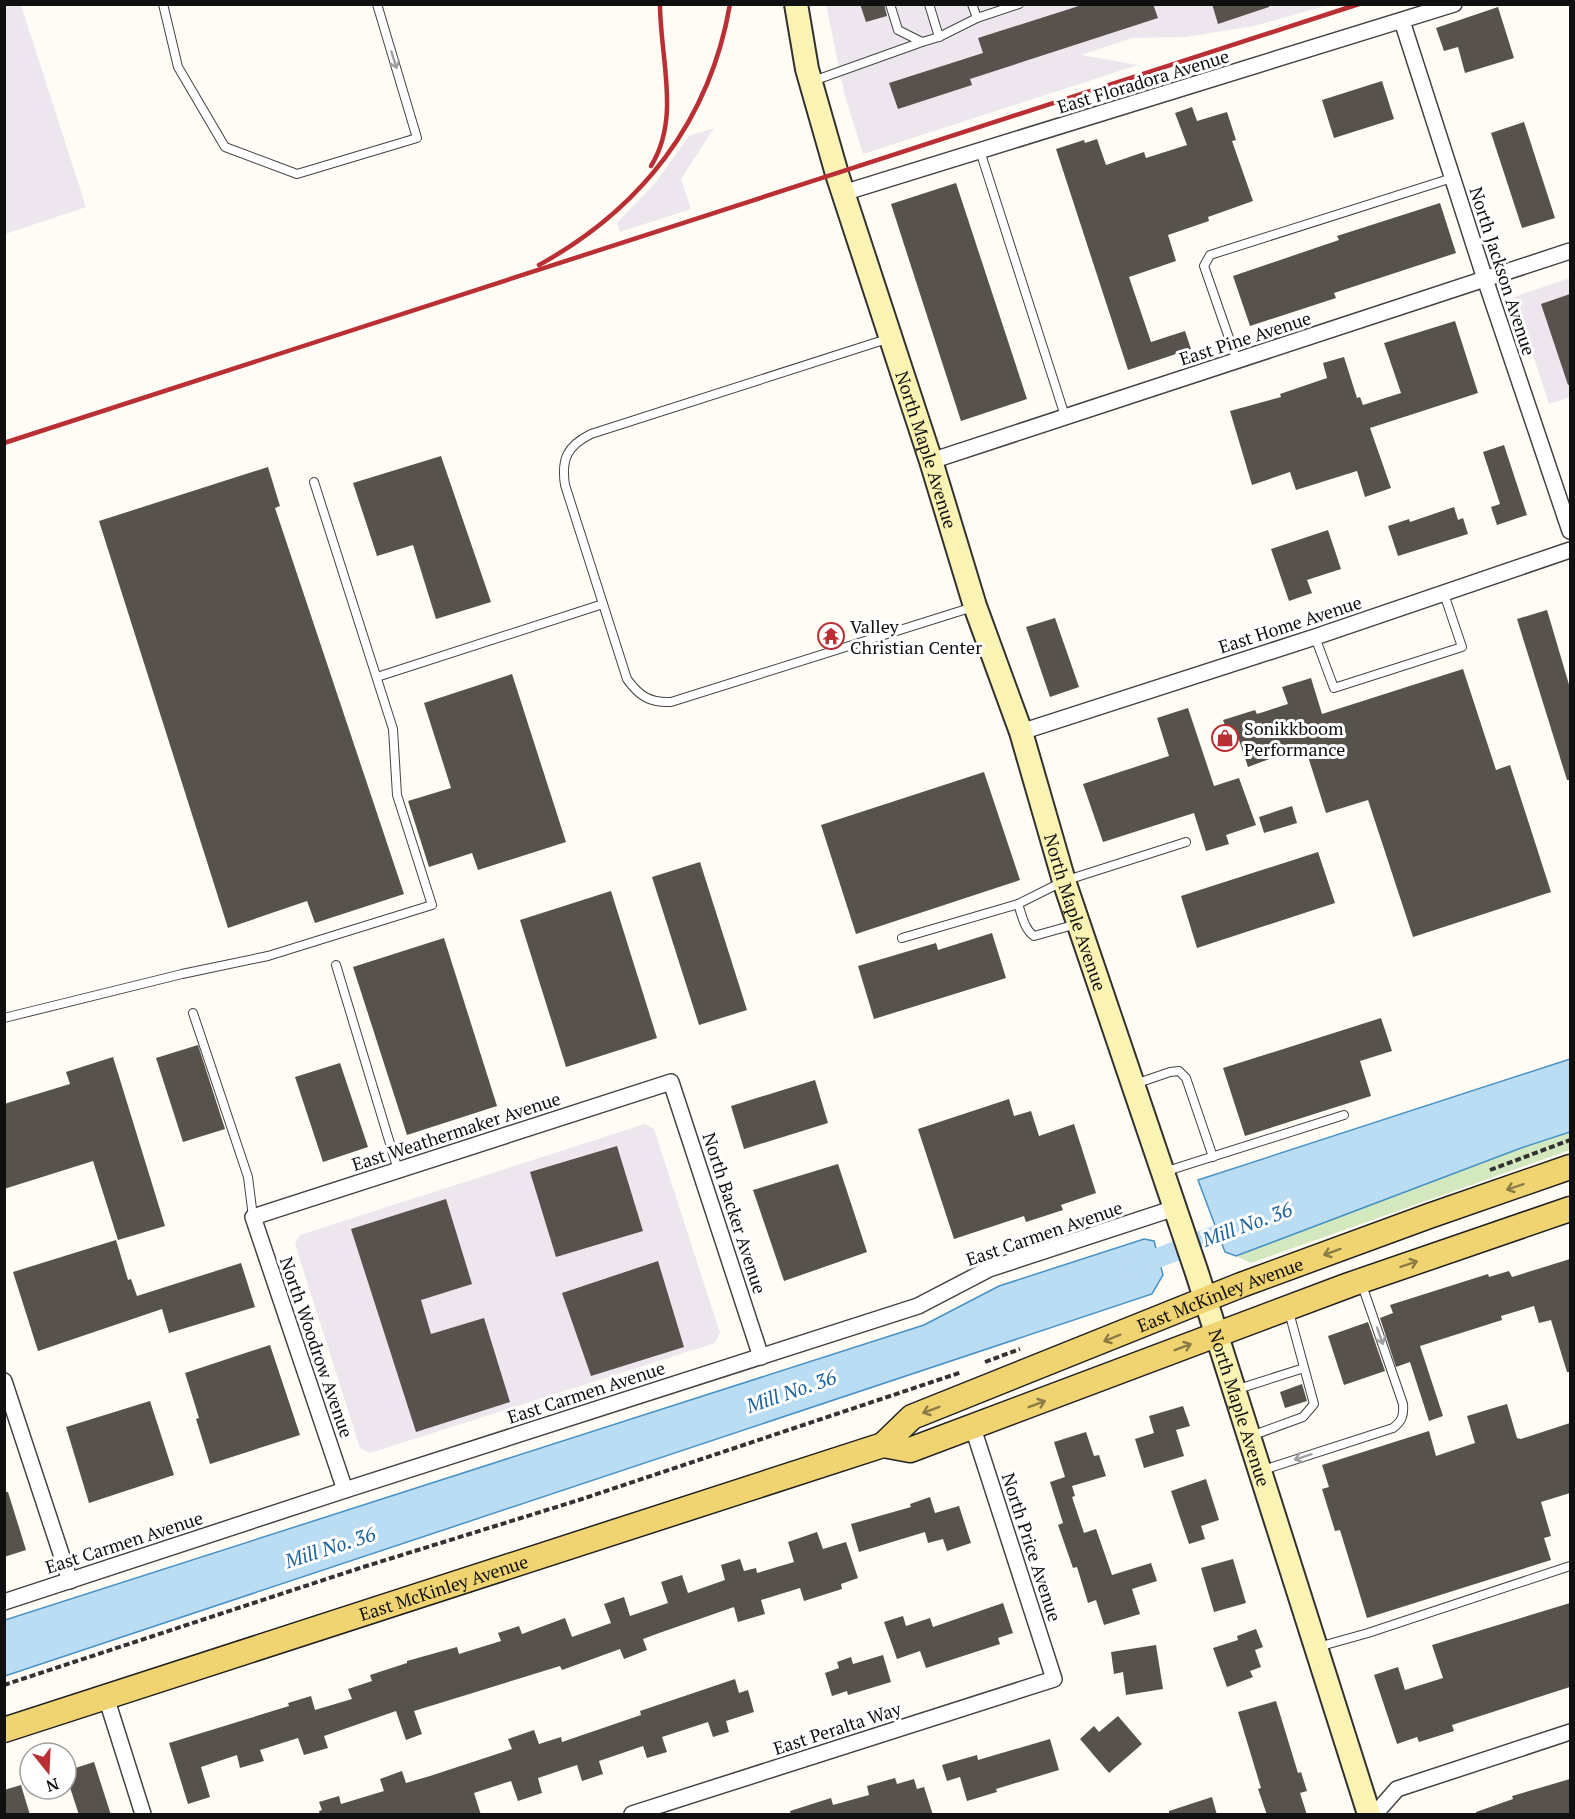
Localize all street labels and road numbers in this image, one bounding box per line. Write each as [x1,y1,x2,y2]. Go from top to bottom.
street label: East Floradora Avenue [1054,43,1232,119]
street label: North Jackson Avenue [1464,184,1542,358]
street label: East Pine Avenue [1176,305,1314,371]
street label: North Maple Avenue [890,368,963,531]
street label: East Home Avenue [1215,590,1365,658]
street label: North Maple Avenue [1039,831,1112,994]
street label: East Weathermaker Avenue [349,1086,563,1176]
street label: North Backer Avenue [698,1129,772,1297]
street label: East Carmen Avenue [962,1195,1126,1271]
street label: East McKinley Avenue [1133,1251,1307,1338]
street label: North Woodrow Avenue [275,1253,359,1441]
street label: North Maple Avenue [1203,1326,1276,1489]
street label: East Carmen Avenue [504,1355,668,1429]
street label: North Price Avenue [997,1470,1067,1624]
street label: East Carmen Avenue [42,1505,206,1579]
street label: East McKinley Avenue [356,1549,531,1626]
street label: East Peralta Way [770,1696,905,1760]

